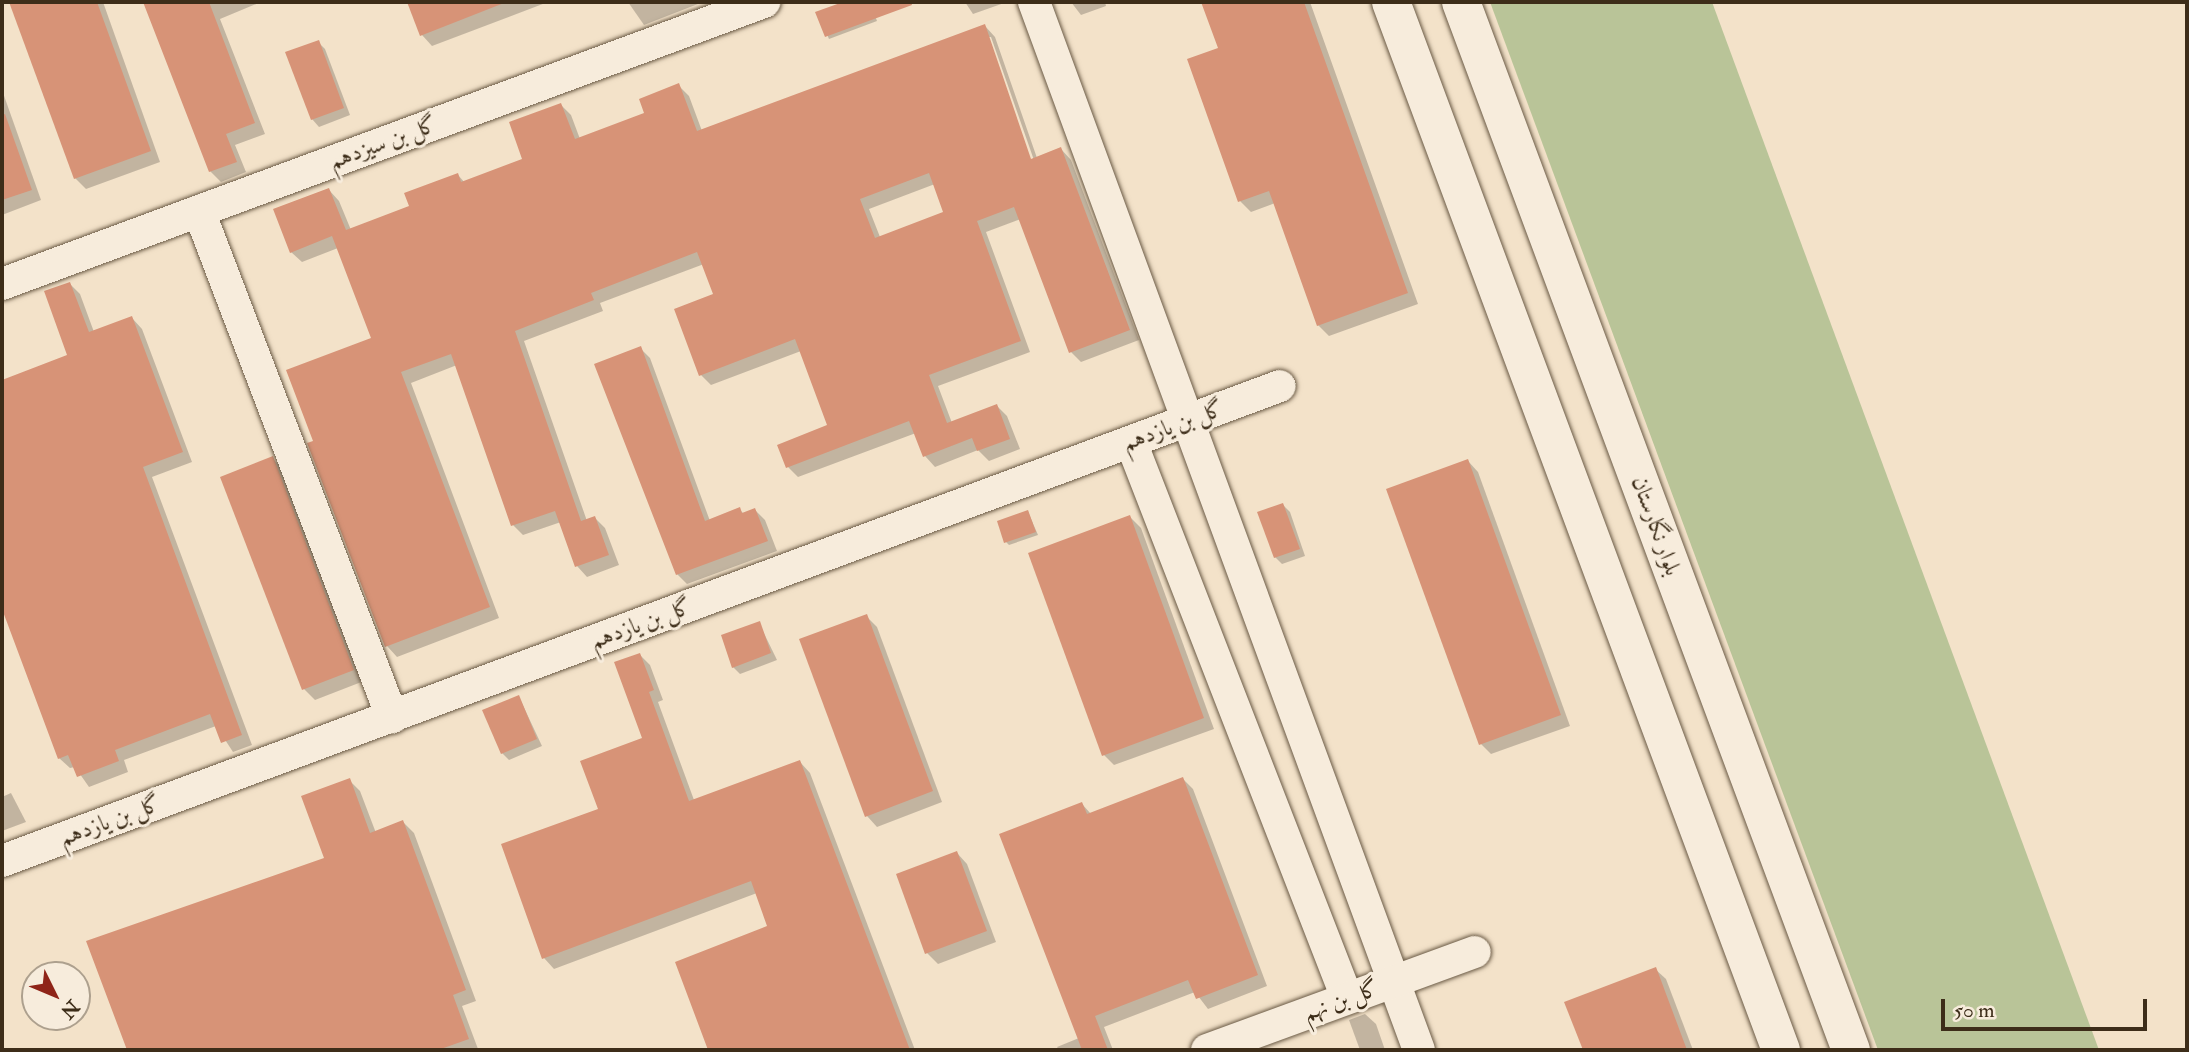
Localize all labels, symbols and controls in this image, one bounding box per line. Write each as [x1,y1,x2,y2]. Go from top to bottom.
street label: گل بن سیزدهم [325,111,441,175]
street label: گل بن یازدهم [1119,395,1227,457]
street label: بلوار نگارستان [1625,473,1687,579]
street label: گل بن یازدهم [587,593,695,655]
street label: گل بن یازدهم [56,790,164,852]
north arrow [21,961,91,1031]
street label: گل بن نهم [1299,975,1383,1027]
scale bar [1944,986,2150,1030]
text: N [55,995,84,1023]
text: 50 m [1954,997,1995,1024]

